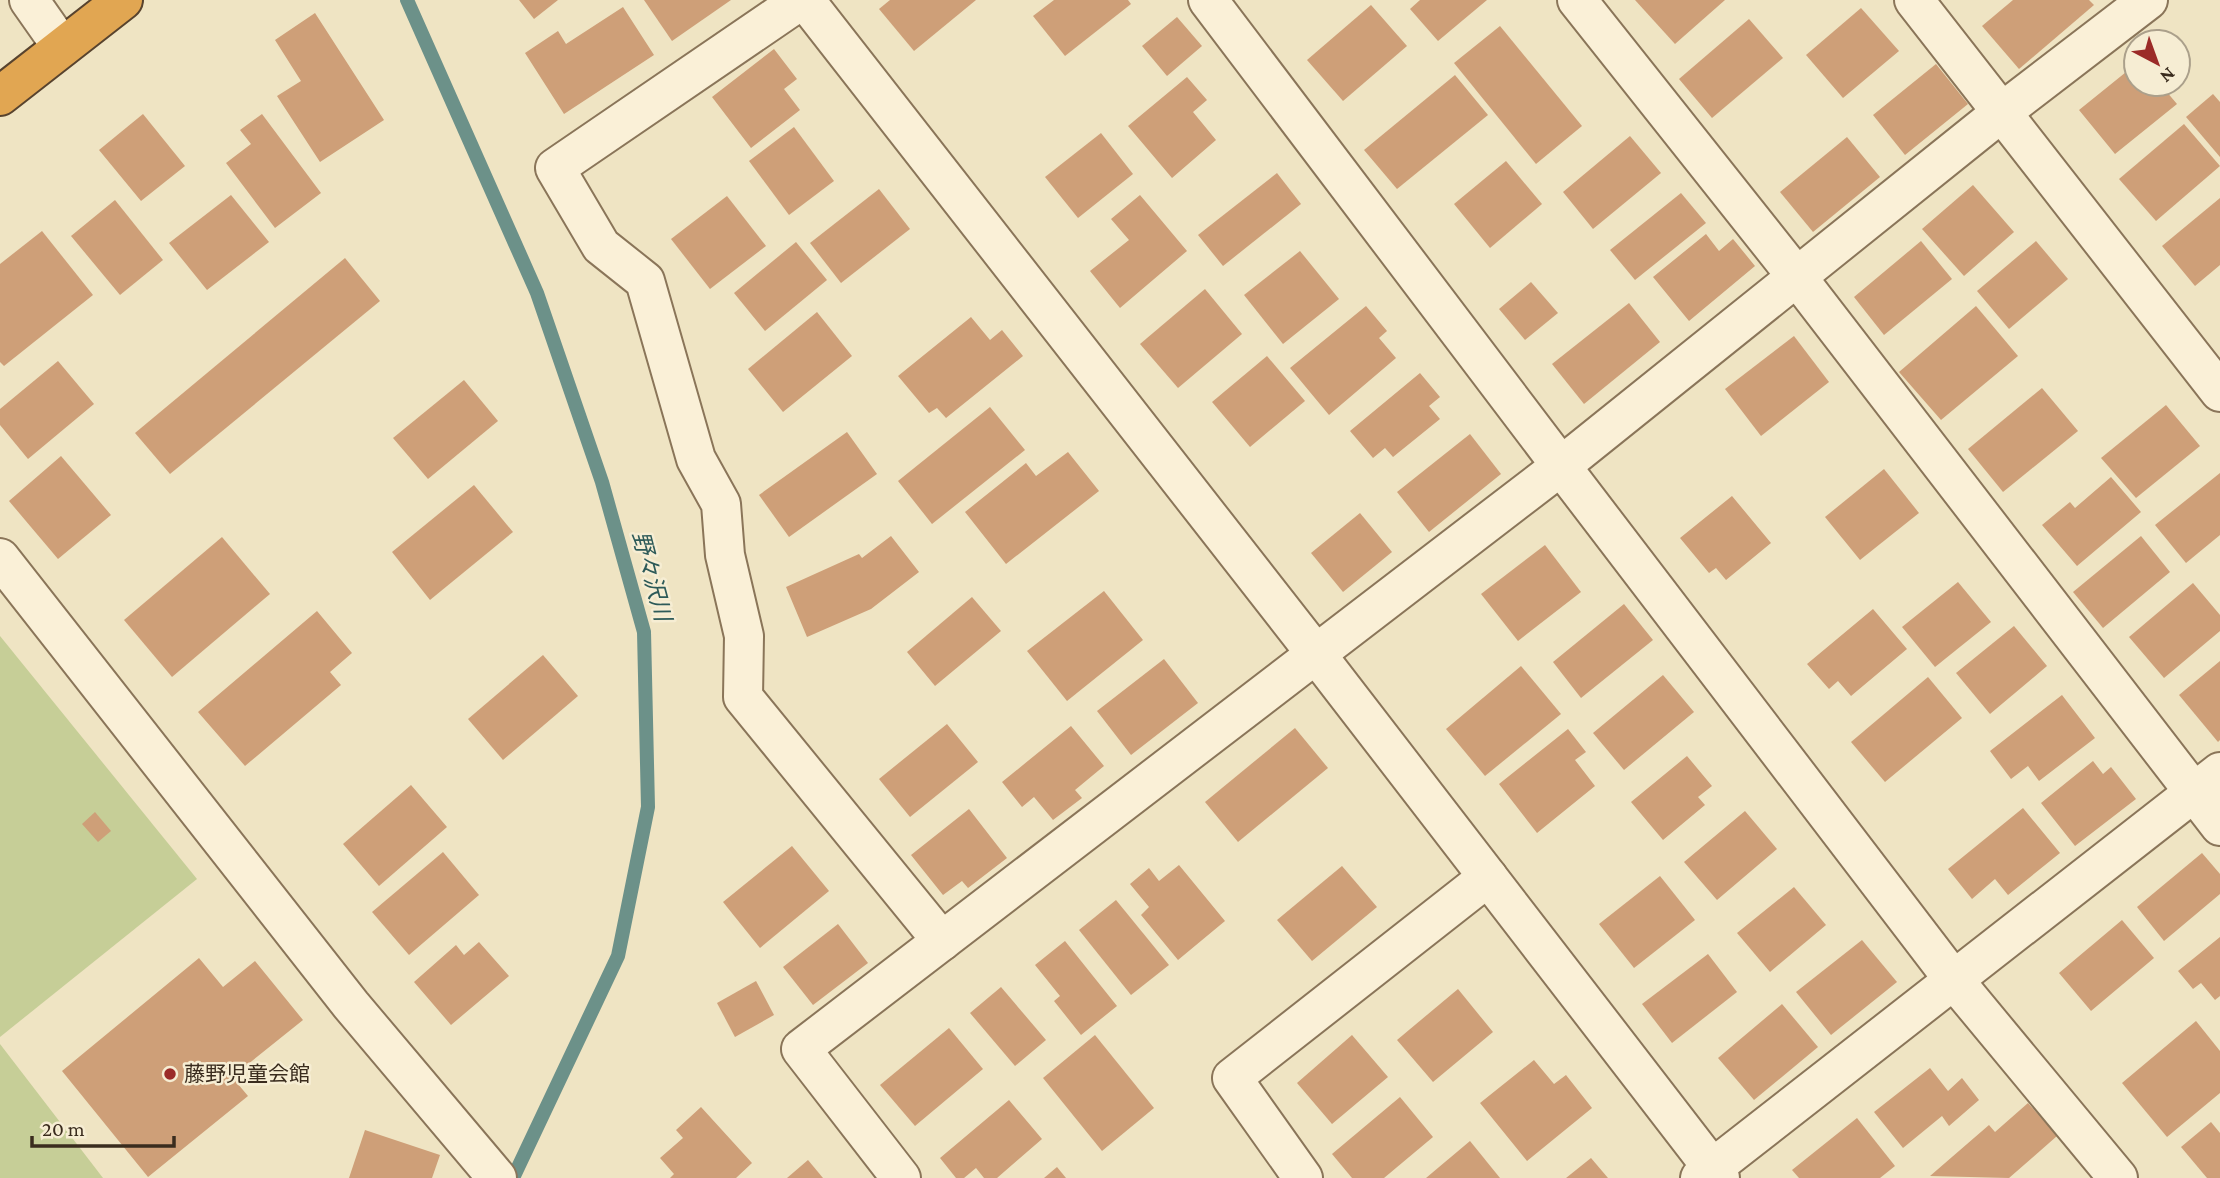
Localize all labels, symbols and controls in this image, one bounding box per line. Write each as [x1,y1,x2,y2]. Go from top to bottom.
north arrow [2122,28,2192,98]
text: N [2156,63,2180,88]
water label: 野々沢川 [628,528,677,627]
place label: 藤野児童会館 [184,1062,310,1086]
marker: 藤野児童会館 [162,1066,178,1082]
scale bar [32,1104,173,1148]
text: 20 m [42,1117,85,1141]

